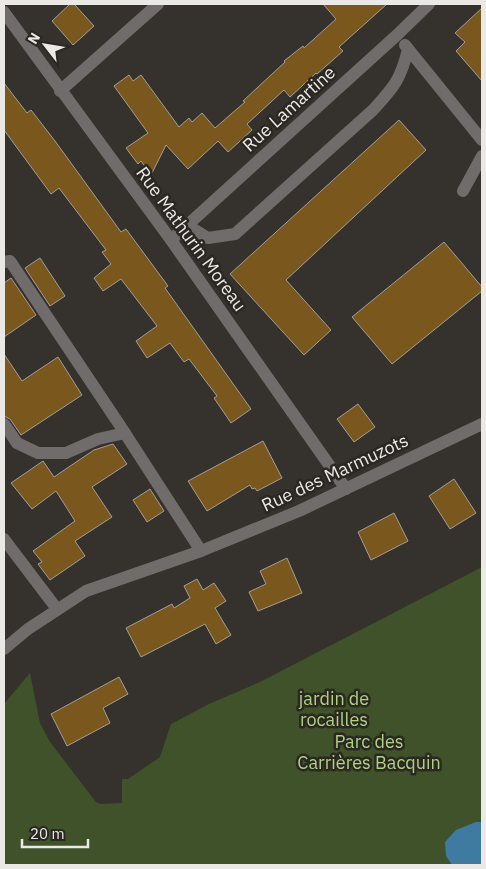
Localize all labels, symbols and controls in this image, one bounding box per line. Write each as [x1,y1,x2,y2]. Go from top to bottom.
north arrow [20,20,70,70]
text: N [24,29,44,47]
street label: Rue Lamartine [237,61,340,156]
street label: Rue Mathurin Moreau [131,162,252,316]
street label: Rue des Marmuzots [258,428,412,517]
park label: jardin de rocailles [299,687,369,731]
park label: Parc des Carrières Bacquin [297,730,441,774]
scale bar [22,816,89,848]
text: 20 m [30,824,65,843]

